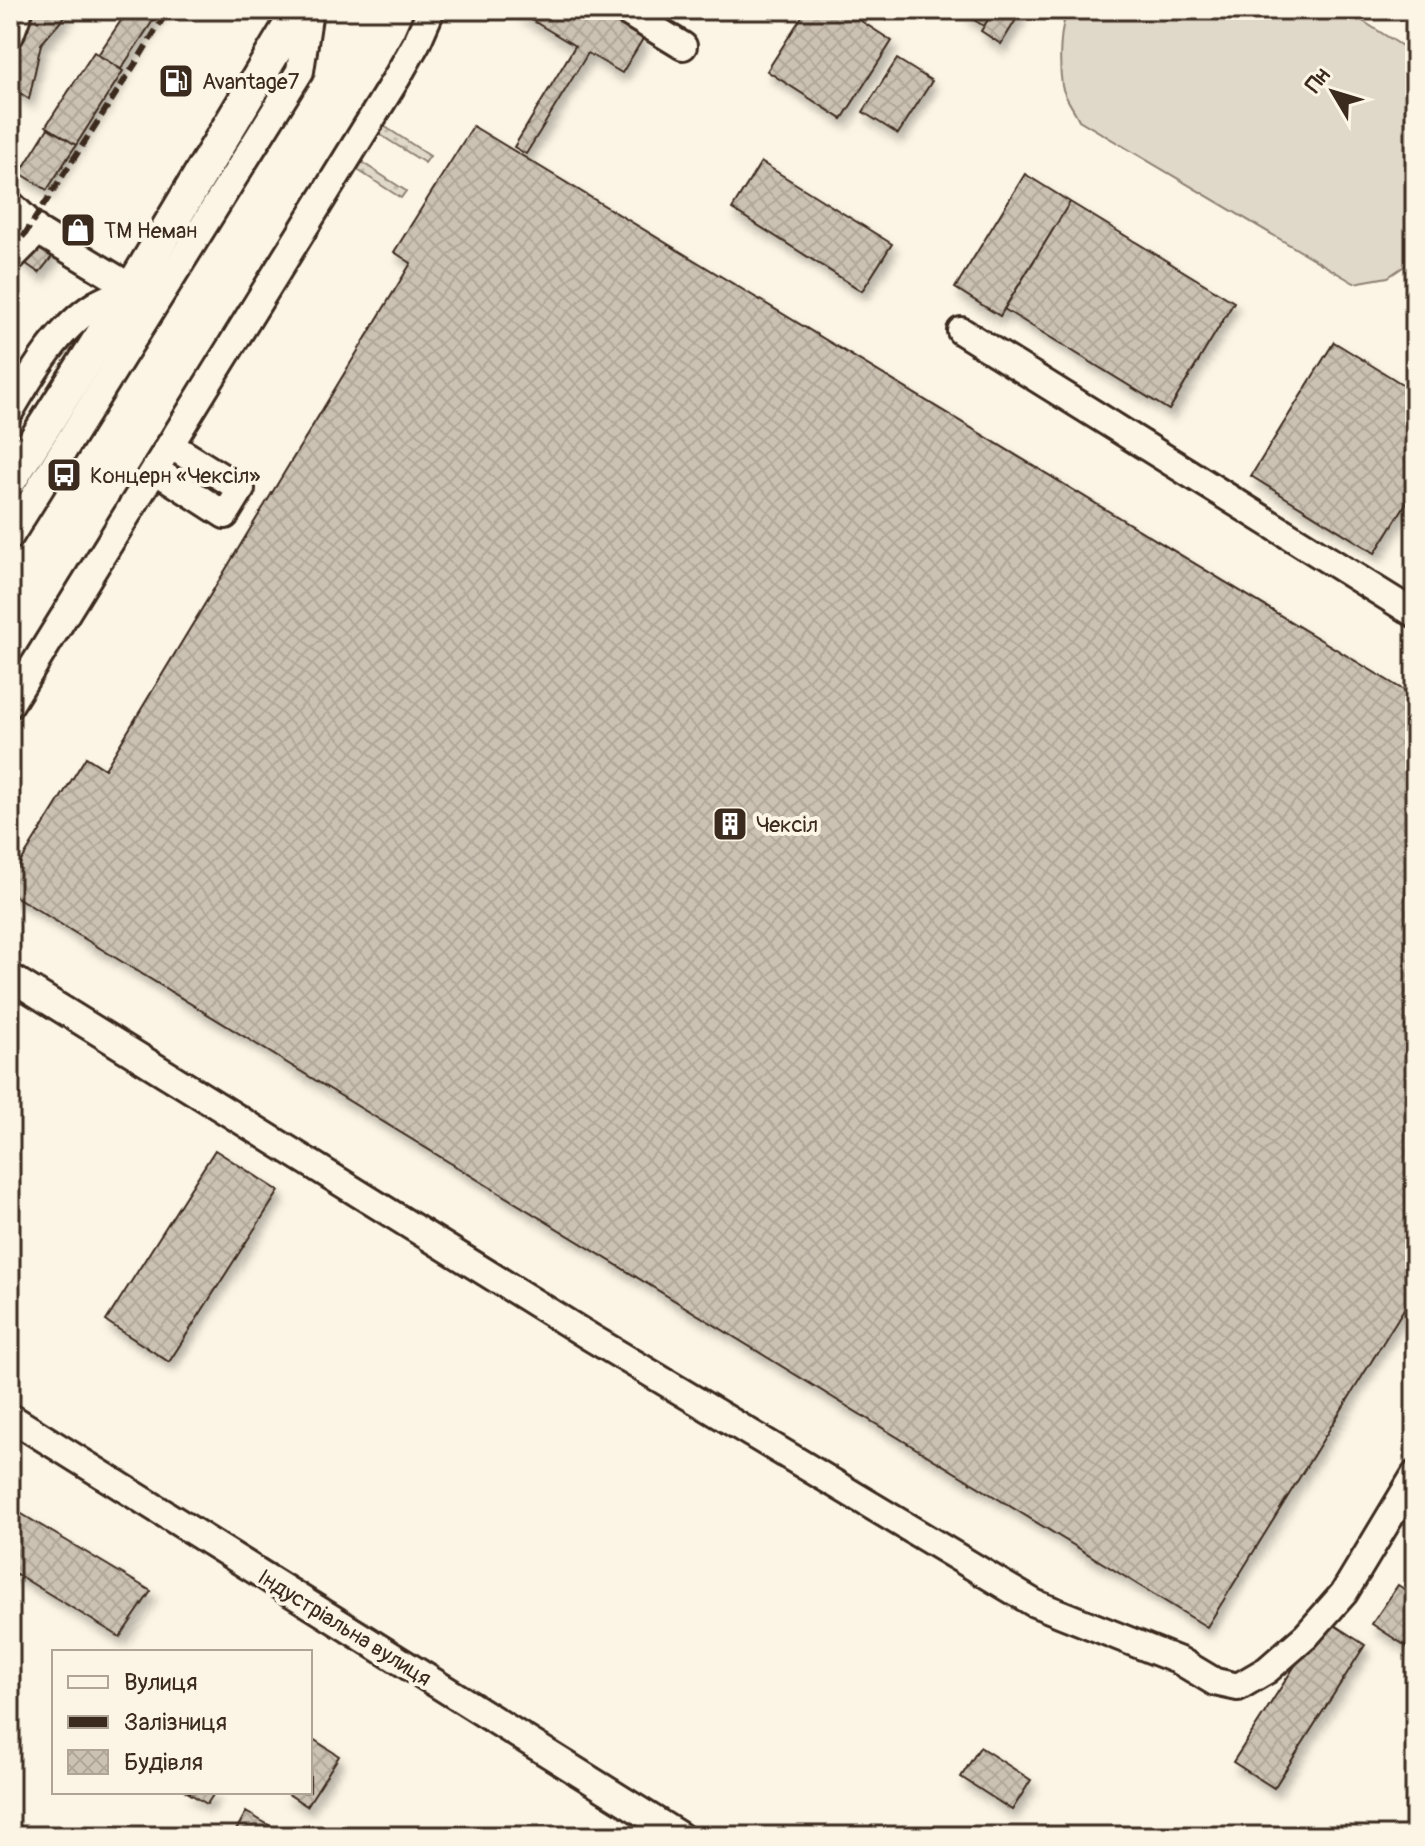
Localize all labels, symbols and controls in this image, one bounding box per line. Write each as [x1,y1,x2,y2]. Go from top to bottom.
north arrow [1293,52,1373,132]
fuel station icon: Avantage7 [157,62,195,100]
text: Пн [1300,62,1337,98]
place label: Avantage7 [202,68,300,96]
shop icon: ТМ Неман [59,211,97,249]
place label: ТМ Неман [104,217,197,245]
bus stop icon: Концерн «Чексіл» [45,456,83,494]
place label: Концерн «Чексіл» [90,462,260,490]
building icon: Чексіл [711,805,749,843]
place label: Чексіл [756,811,818,839]
street label: Індустріальна вулиця [252,1563,436,1693]
legend [52,1650,312,1794]
text: Вулиця [124,1668,197,1697]
text: Залізниця [124,1708,227,1737]
text: Будівля [124,1748,203,1777]

